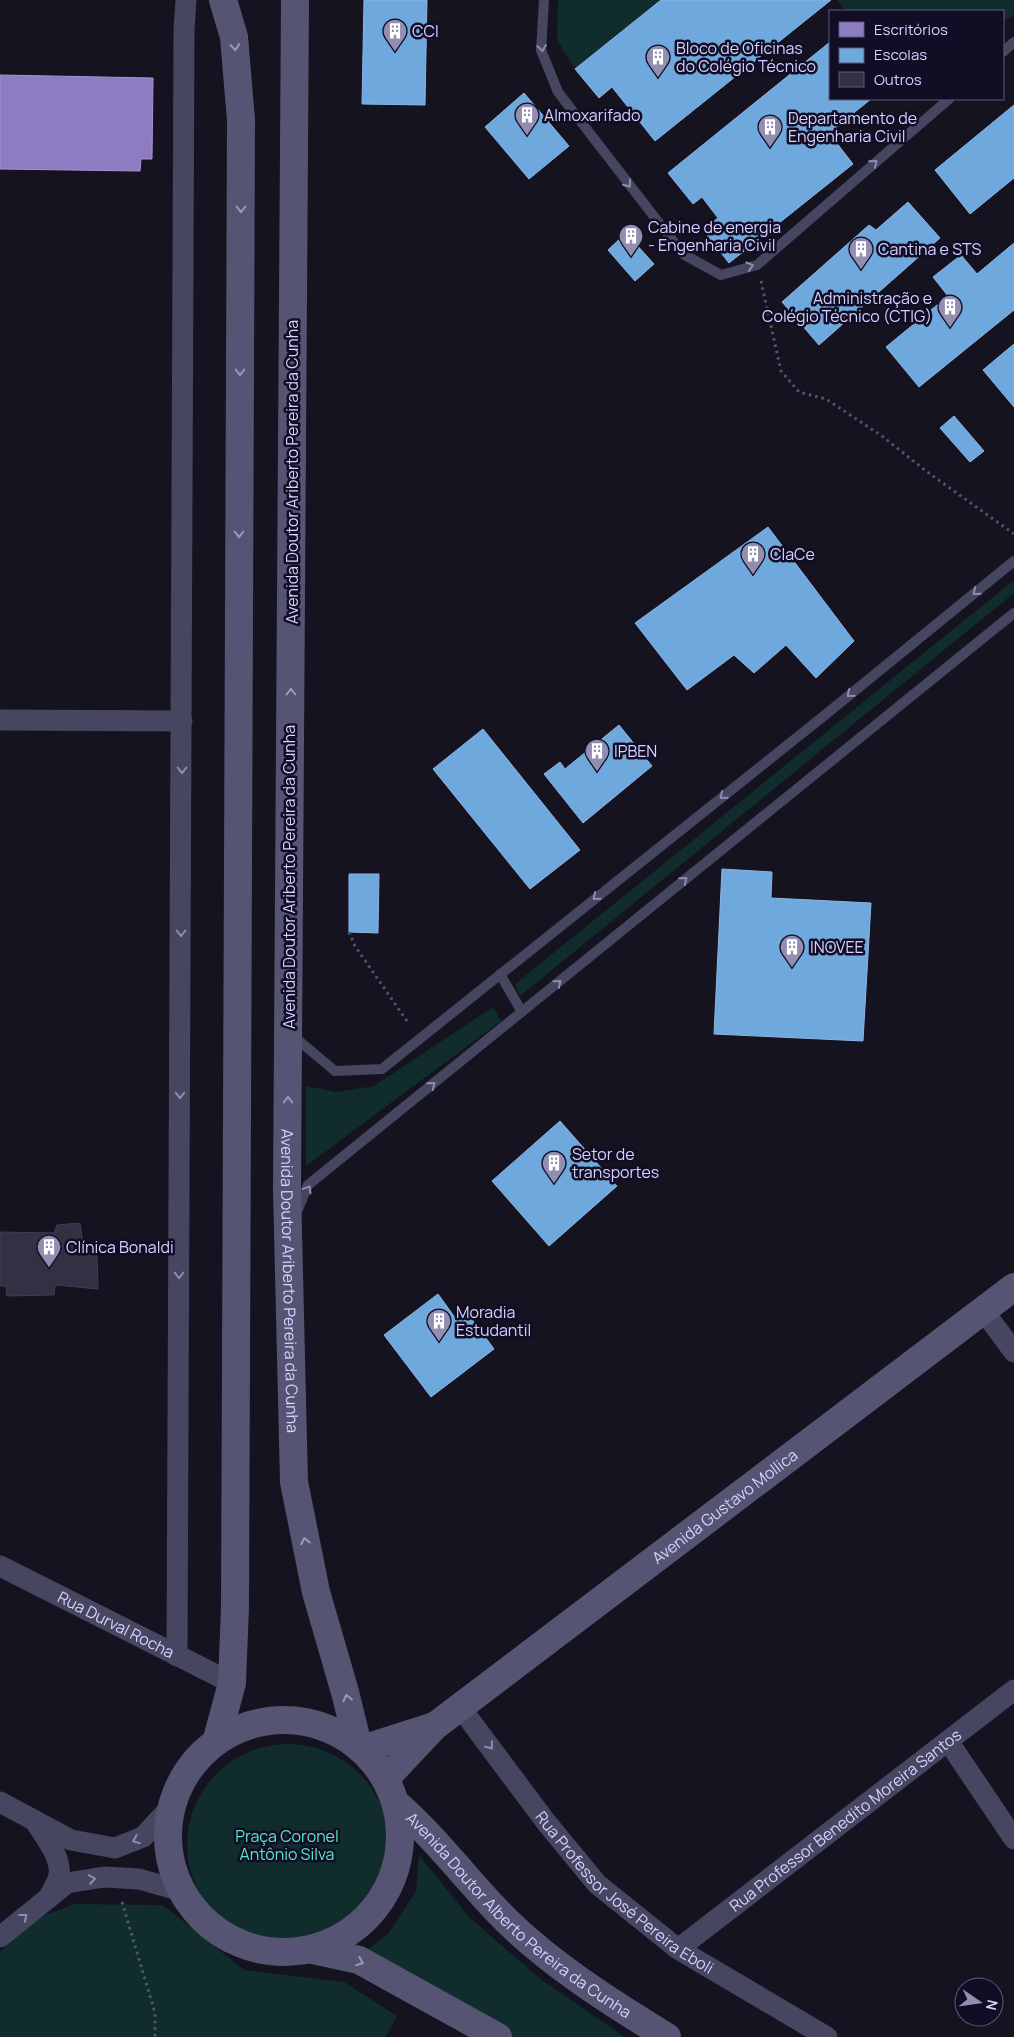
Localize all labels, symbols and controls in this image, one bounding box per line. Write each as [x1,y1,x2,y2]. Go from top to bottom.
legend [829,10,1004,100]
building icon: CCI [382,18,408,52]
text: Escritórios [874,19,948,40]
place label: CCI [412,20,439,42]
place label: Bloco de Oficinas do Colégio Técnico [676,37,816,77]
one-way arrow [229,43,240,51]
building icon: Bloco de Oficinas do Colégio Técnico [645,44,671,78]
text: Escolas [874,44,927,65]
one-way arrow [536,45,547,53]
text: Outros [874,69,922,90]
building icon: Almoxarifado [514,102,540,136]
place label: Almoxarifado [544,104,640,126]
place label: Departamento de Engenharia Civil [788,107,917,147]
building icon: Departamento de Engenharia Civil [757,114,783,148]
one-way arrow [869,160,878,169]
one-way arrow [623,178,631,187]
one-way arrow [236,206,246,214]
place label: Cabine de energia - Engenharia Civil [648,216,781,256]
building icon: Cabine de energia - Engenharia Civil [618,223,644,257]
building icon: Cantina e STS [848,236,874,270]
place label: Cantina e STS [878,238,982,260]
one-way arrow [745,262,753,272]
place label: Administração e Colégio Técnico (CTIG) [762,287,932,327]
building icon: Administração e Colégio Técnico (CTIG) [937,294,963,328]
street label: Avenida Doutor Ariberto Pereira da Cunha [281,320,303,624]
one-way arrow [235,368,245,376]
one-way arrow [234,531,244,539]
building icon: ClaCe [740,541,766,575]
place label: ClaCe [770,543,815,565]
one-way arrow [973,586,982,594]
one-way arrow [286,688,296,696]
one-way arrow [847,689,856,697]
street label: Avenida Doutor Ariberto Pereira da Cunha [278,725,300,1029]
building icon: IPBEN [584,738,610,772]
place label: IPBEN [614,740,657,762]
one-way arrow [177,766,187,774]
one-way arrow [720,790,729,799]
one-way arrow [678,878,687,886]
one-way arrow [593,892,602,901]
one-way arrow [176,929,186,937]
building icon: INOVEE [779,934,805,968]
place label: INOVEE [810,936,864,958]
one-way arrow [552,980,561,988]
one-way arrow [426,1082,435,1091]
one-way arrow [175,1092,185,1099]
one-way arrow [283,1095,293,1103]
street label: Avenida Doutor Ariberto Pereira da Cunha [276,1129,304,1433]
place label: Setor de transportes [572,1143,659,1183]
building icon: Setor de transportes [541,1150,567,1184]
one-way arrow [301,1186,311,1195]
building icon: Clínica Bonaldi [36,1234,62,1268]
place label: Clínica Bonaldi [66,1236,174,1258]
one-way arrow [174,1272,184,1279]
place label: Moradia Estudantil [456,1301,531,1341]
building icon: Moradia Estudantil [426,1308,452,1342]
street label: Avenida Gustavo Mollica [647,1444,802,1569]
one-way arrow [301,1536,311,1545]
street label: Rua Durval Rocha [54,1586,178,1663]
one-way arrow [342,1693,353,1702]
street label: Rua Professor Benedito Moreira Santos [725,1724,966,1917]
one-way arrow [484,1740,492,1749]
street label: Avenida Doutor Alberto Pereira da Cunha [401,1807,636,2023]
street label: Rua Professor José Pereira Eboli [531,1807,718,1979]
park label: Praça Coronel Antônio Silva [235,1825,339,1865]
one-way arrow [132,1834,141,1844]
one-way arrow [88,1874,96,1884]
one-way arrow [18,1914,27,1922]
one-way arrow [355,1956,364,1966]
north arrow [954,1977,1004,2027]
text: N [982,1998,1003,2012]

